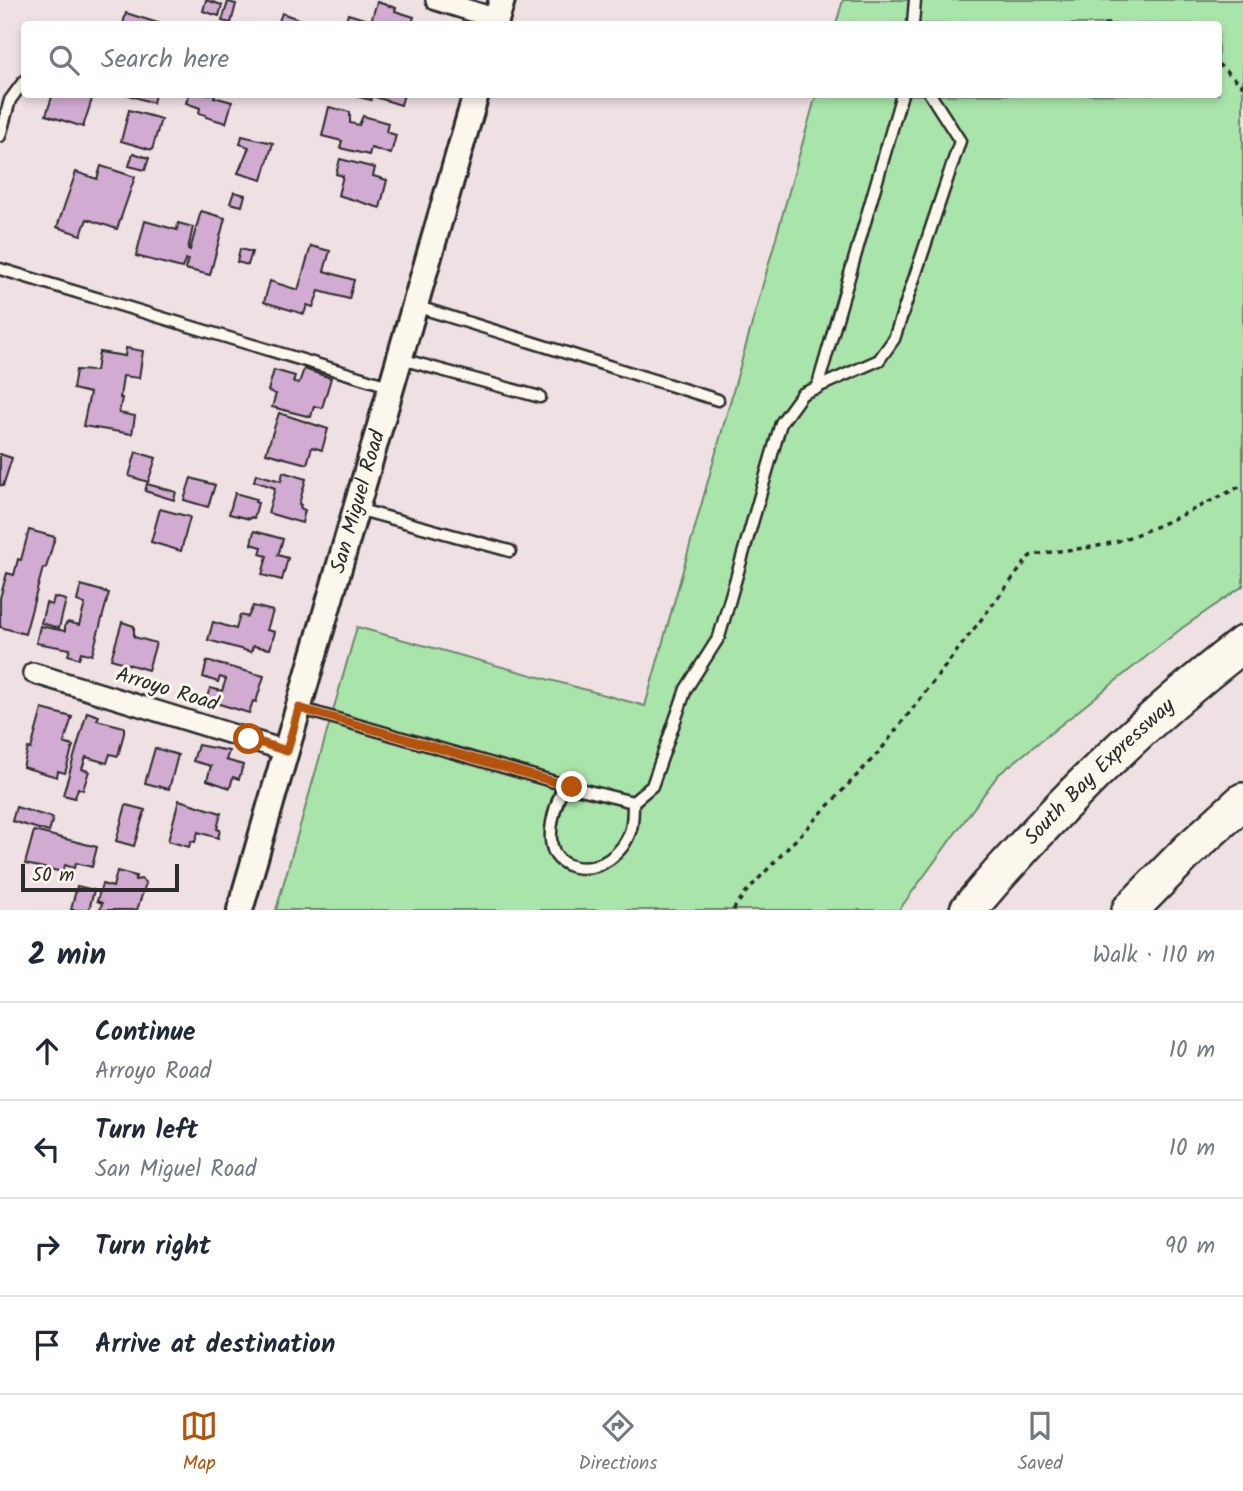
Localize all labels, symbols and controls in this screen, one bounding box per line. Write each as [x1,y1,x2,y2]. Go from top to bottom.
search box [21,21,1222,98]
text: Search here [101,39,229,81]
icon: search [45,41,83,79]
street label: San Miguel Road [322,426,395,577]
street label: Arroyo Road [111,659,223,721]
street label: South Bay Expressway [1016,690,1182,853]
route start [233,723,264,754]
route end [556,771,587,802]
scale bar [21,861,178,893]
text: 50 m [32,861,74,891]
text: 2 min [28,932,106,980]
text: Walk · 110 m [1092,938,1215,974]
text: Continue [95,1012,196,1054]
icon: ahead [28,1032,66,1070]
text: 10 m [1169,1033,1215,1069]
text: Arroyo Road [95,1054,211,1090]
text: Turn left [95,1110,198,1152]
icon: left [28,1130,66,1168]
text: 10 m [1169,1131,1215,1167]
text: San Miguel Road [95,1152,256,1188]
text: Turn right [95,1226,211,1268]
icon: right [28,1228,66,1266]
text: 90 m [1165,1229,1215,1265]
text: Arrive at destination [95,1324,335,1366]
icon: arrive [28,1326,66,1364]
tab: Map [180,1407,218,1479]
tab: Directions [579,1407,657,1479]
tab: Saved [1018,1407,1063,1479]

